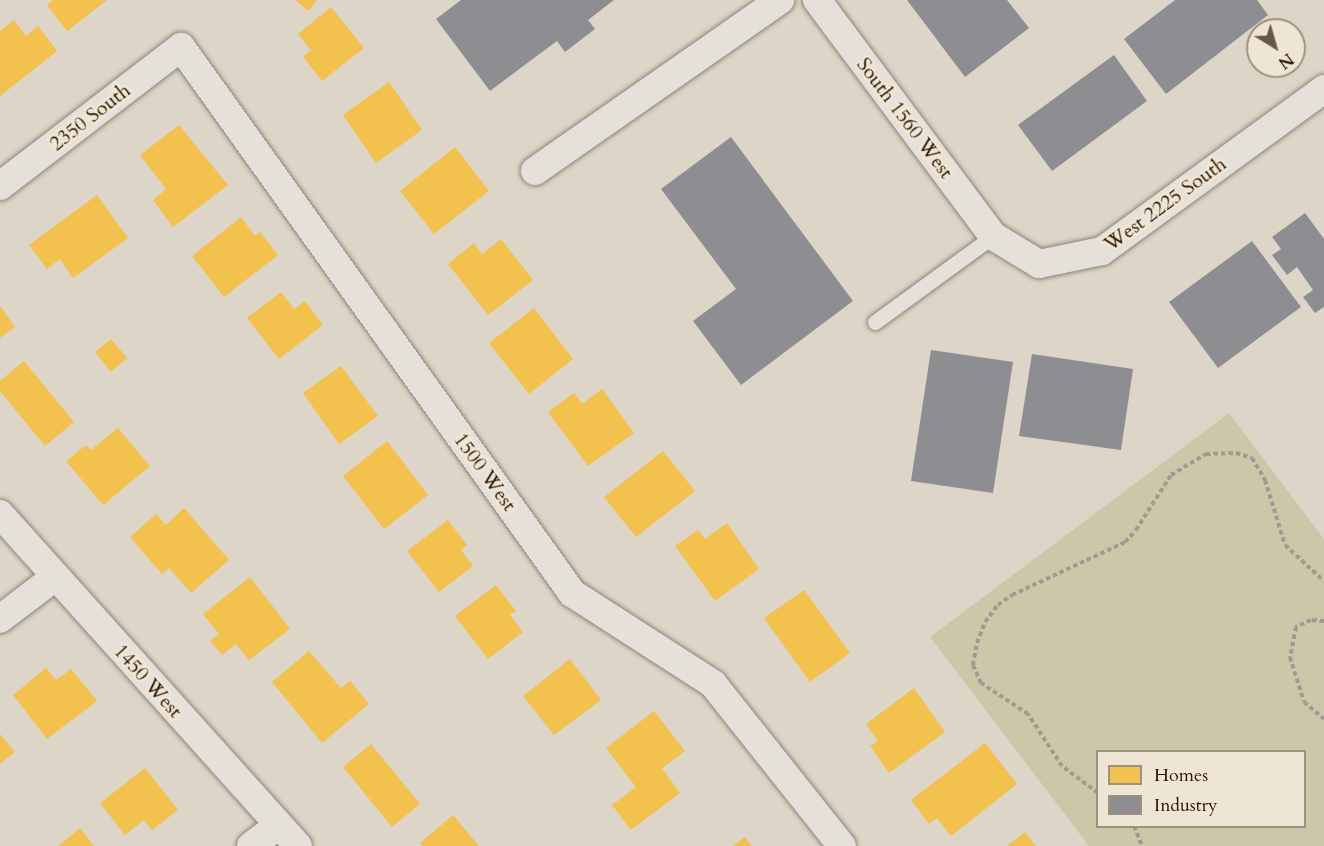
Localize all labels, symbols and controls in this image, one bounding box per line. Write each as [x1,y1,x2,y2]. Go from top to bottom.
north arrow [1246,18,1306,78]
text: N [1273,48,1298,74]
street label: South 1560 West [852,53,958,183]
street label: 2350 South [45,78,135,156]
street label: West 2225 South [1099,152,1231,256]
street label: 1500 West [449,428,521,516]
street label: 1450 West [109,639,187,723]
legend [1096,750,1306,828]
text: Homes [1154,763,1208,788]
text: Industry [1154,793,1218,818]

